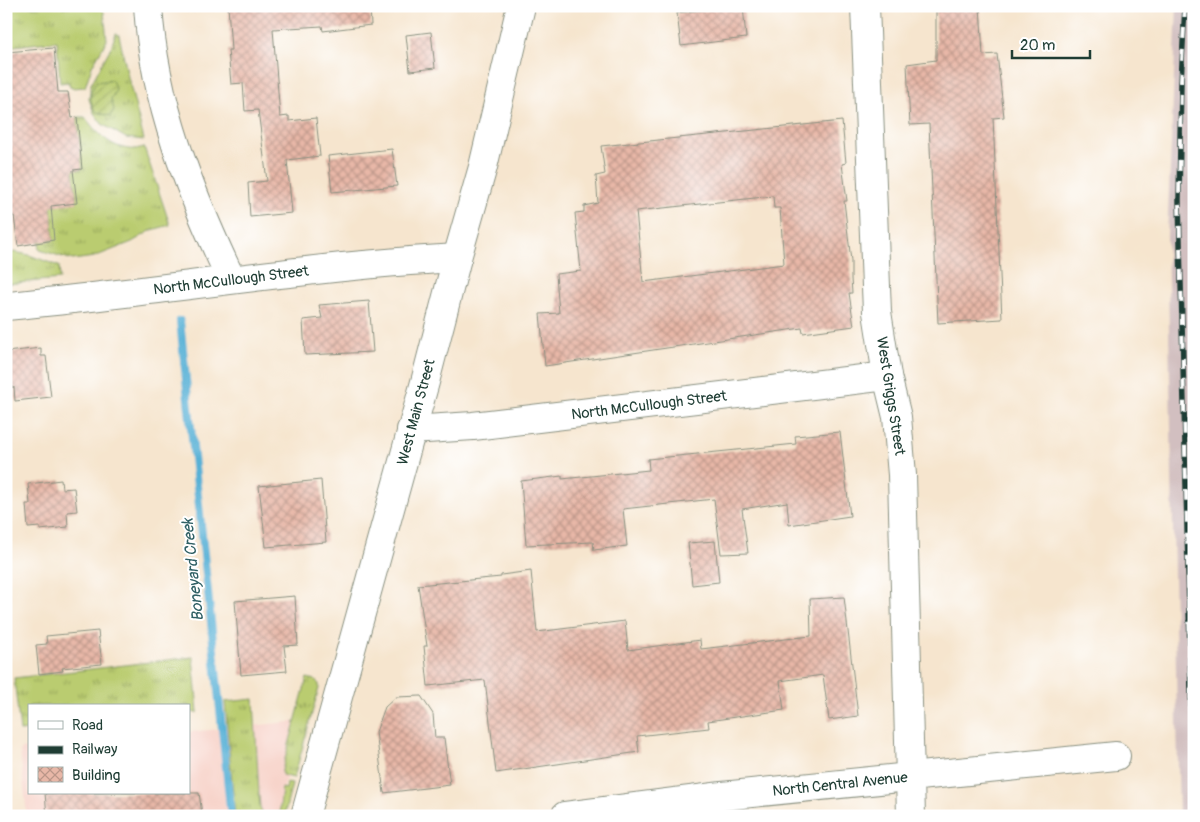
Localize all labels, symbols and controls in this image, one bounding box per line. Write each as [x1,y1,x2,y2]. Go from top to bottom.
scale bar [1012,28,1090,60]
text: 20 m [1020,36,1055,55]
street label: North McCullough Street [152,261,311,299]
street label: West Griggs Street [872,335,909,458]
street label: West Main Street [393,356,440,467]
street label: North McCullough Street [570,386,729,424]
water label: Boneyard Creek [178,516,208,622]
legend [28,704,190,794]
text: Road [72,716,103,735]
text: Railway [72,740,118,759]
text: Building [72,766,120,785]
street label: North Central Avenue [771,768,909,801]

